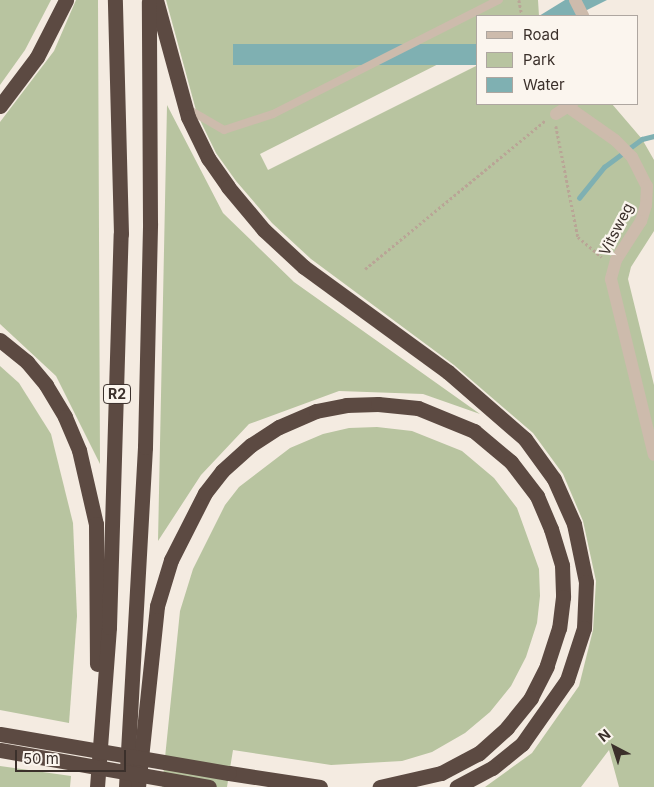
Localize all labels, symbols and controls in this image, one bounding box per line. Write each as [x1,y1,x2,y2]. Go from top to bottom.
legend [477,15,639,105]
text: Road [523,25,559,44]
text: Park [523,50,555,69]
text: Water [523,75,565,94]
street label: Vitsweg [595,200,637,258]
road number: R2 [102,382,132,406]
north arrow [589,722,639,772]
text: N [594,725,614,745]
scale bar [18,740,129,772]
text: 50 m [23,749,59,768]

